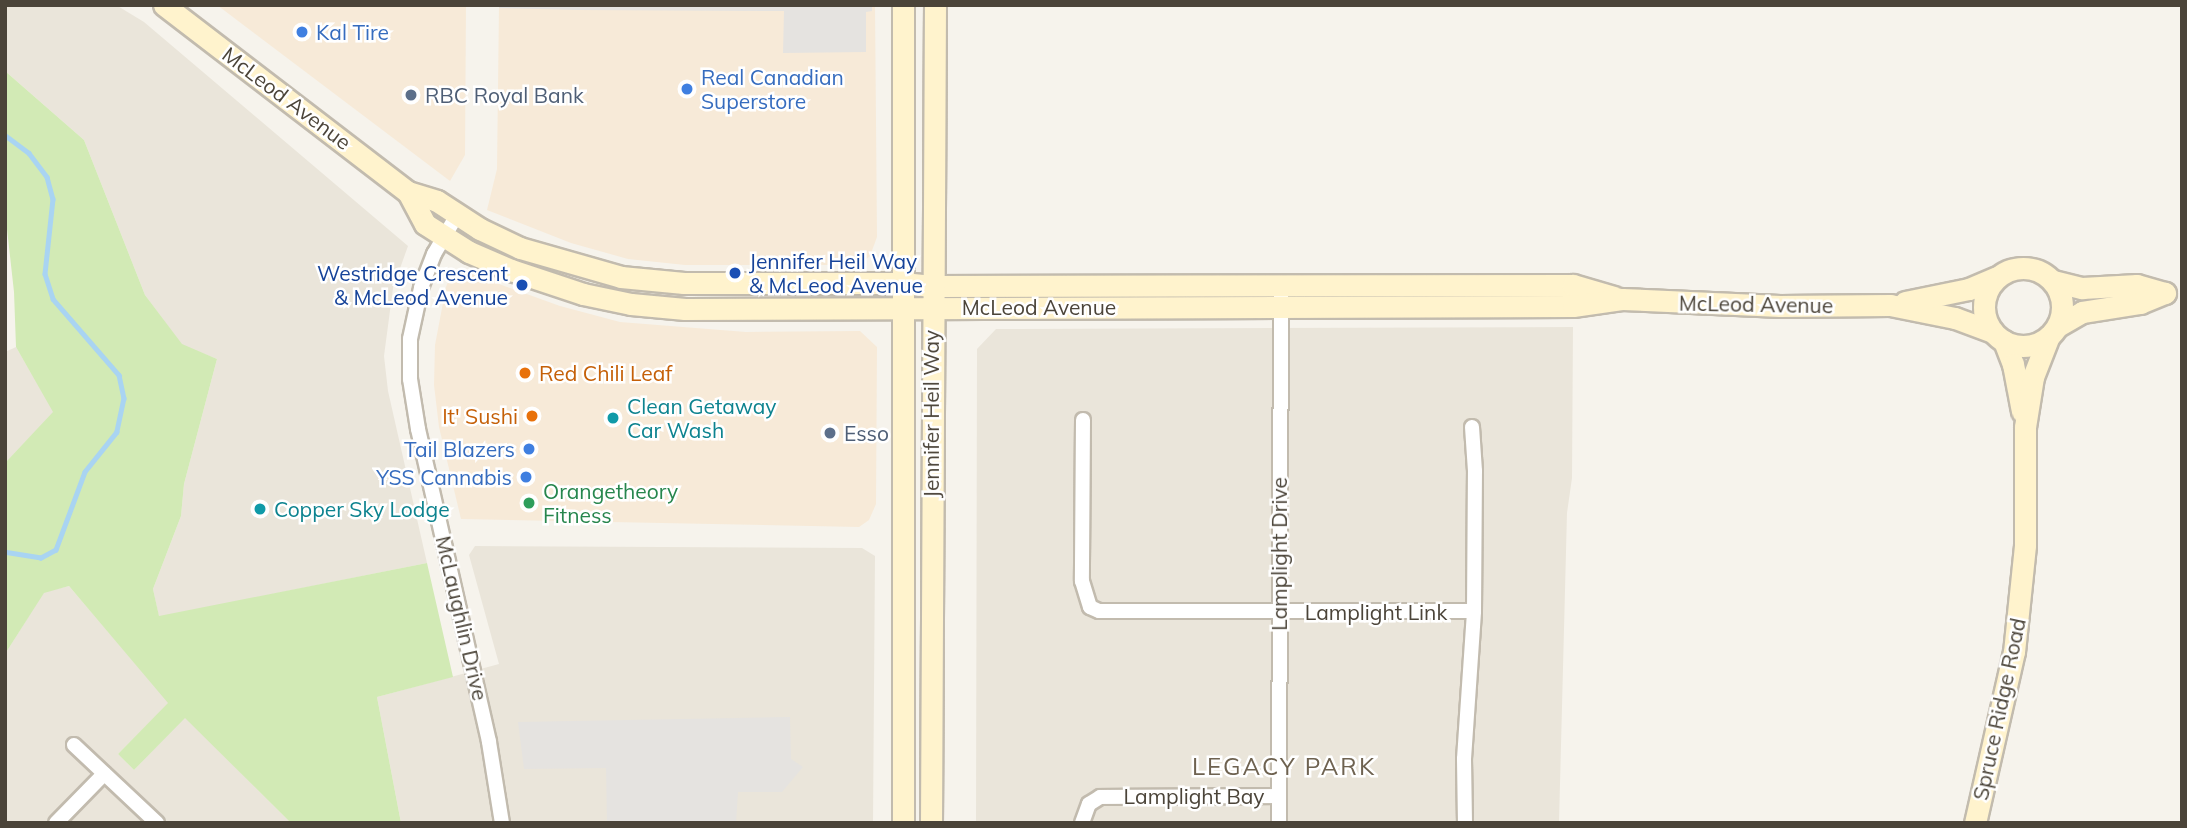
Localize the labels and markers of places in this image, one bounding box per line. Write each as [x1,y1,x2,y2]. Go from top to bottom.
place label: Kal Tire [316,19,389,45]
marker: Kal Tire [294,24,310,40]
place label: Real Canadian Superstore [701,64,844,114]
marker: Real Canadian Superstore [679,81,695,97]
place label: RBC Royal Bank [425,82,584,108]
marker: RBC Royal Bank [403,87,419,103]
place label: Jennifer Heil Way & McLeod Avenue [749,248,923,298]
place label: Westridge Crescent & McLeod Avenue [317,260,508,310]
marker: Jennifer Heil Way & McLeod Avenue [727,265,743,281]
marker: Westridge Crescent & McLeod Avenue [514,277,530,293]
place label: Red Chili Leaf [539,360,672,386]
marker: Red Chili Leaf [517,365,533,381]
place label: Clean Getaway Car Wash [627,393,776,443]
place label: It' Sushi [442,403,518,429]
marker: It' Sushi [524,408,540,424]
marker: Clean Getaway Car Wash [605,410,621,426]
place label: Esso [844,420,889,446]
marker: Esso [822,425,838,441]
place label: Tail Blazers [404,436,515,462]
marker: Tail Blazers [521,441,537,457]
place label: YSS Cannabis [376,464,512,490]
marker: YSS Cannabis [518,469,534,485]
place label: Orangetheory Fitness [543,478,678,528]
marker: Orangetheory Fitness [521,495,537,511]
place label: Copper Sky Lodge [274,496,450,522]
marker: Copper Sky Lodge [252,501,268,517]

